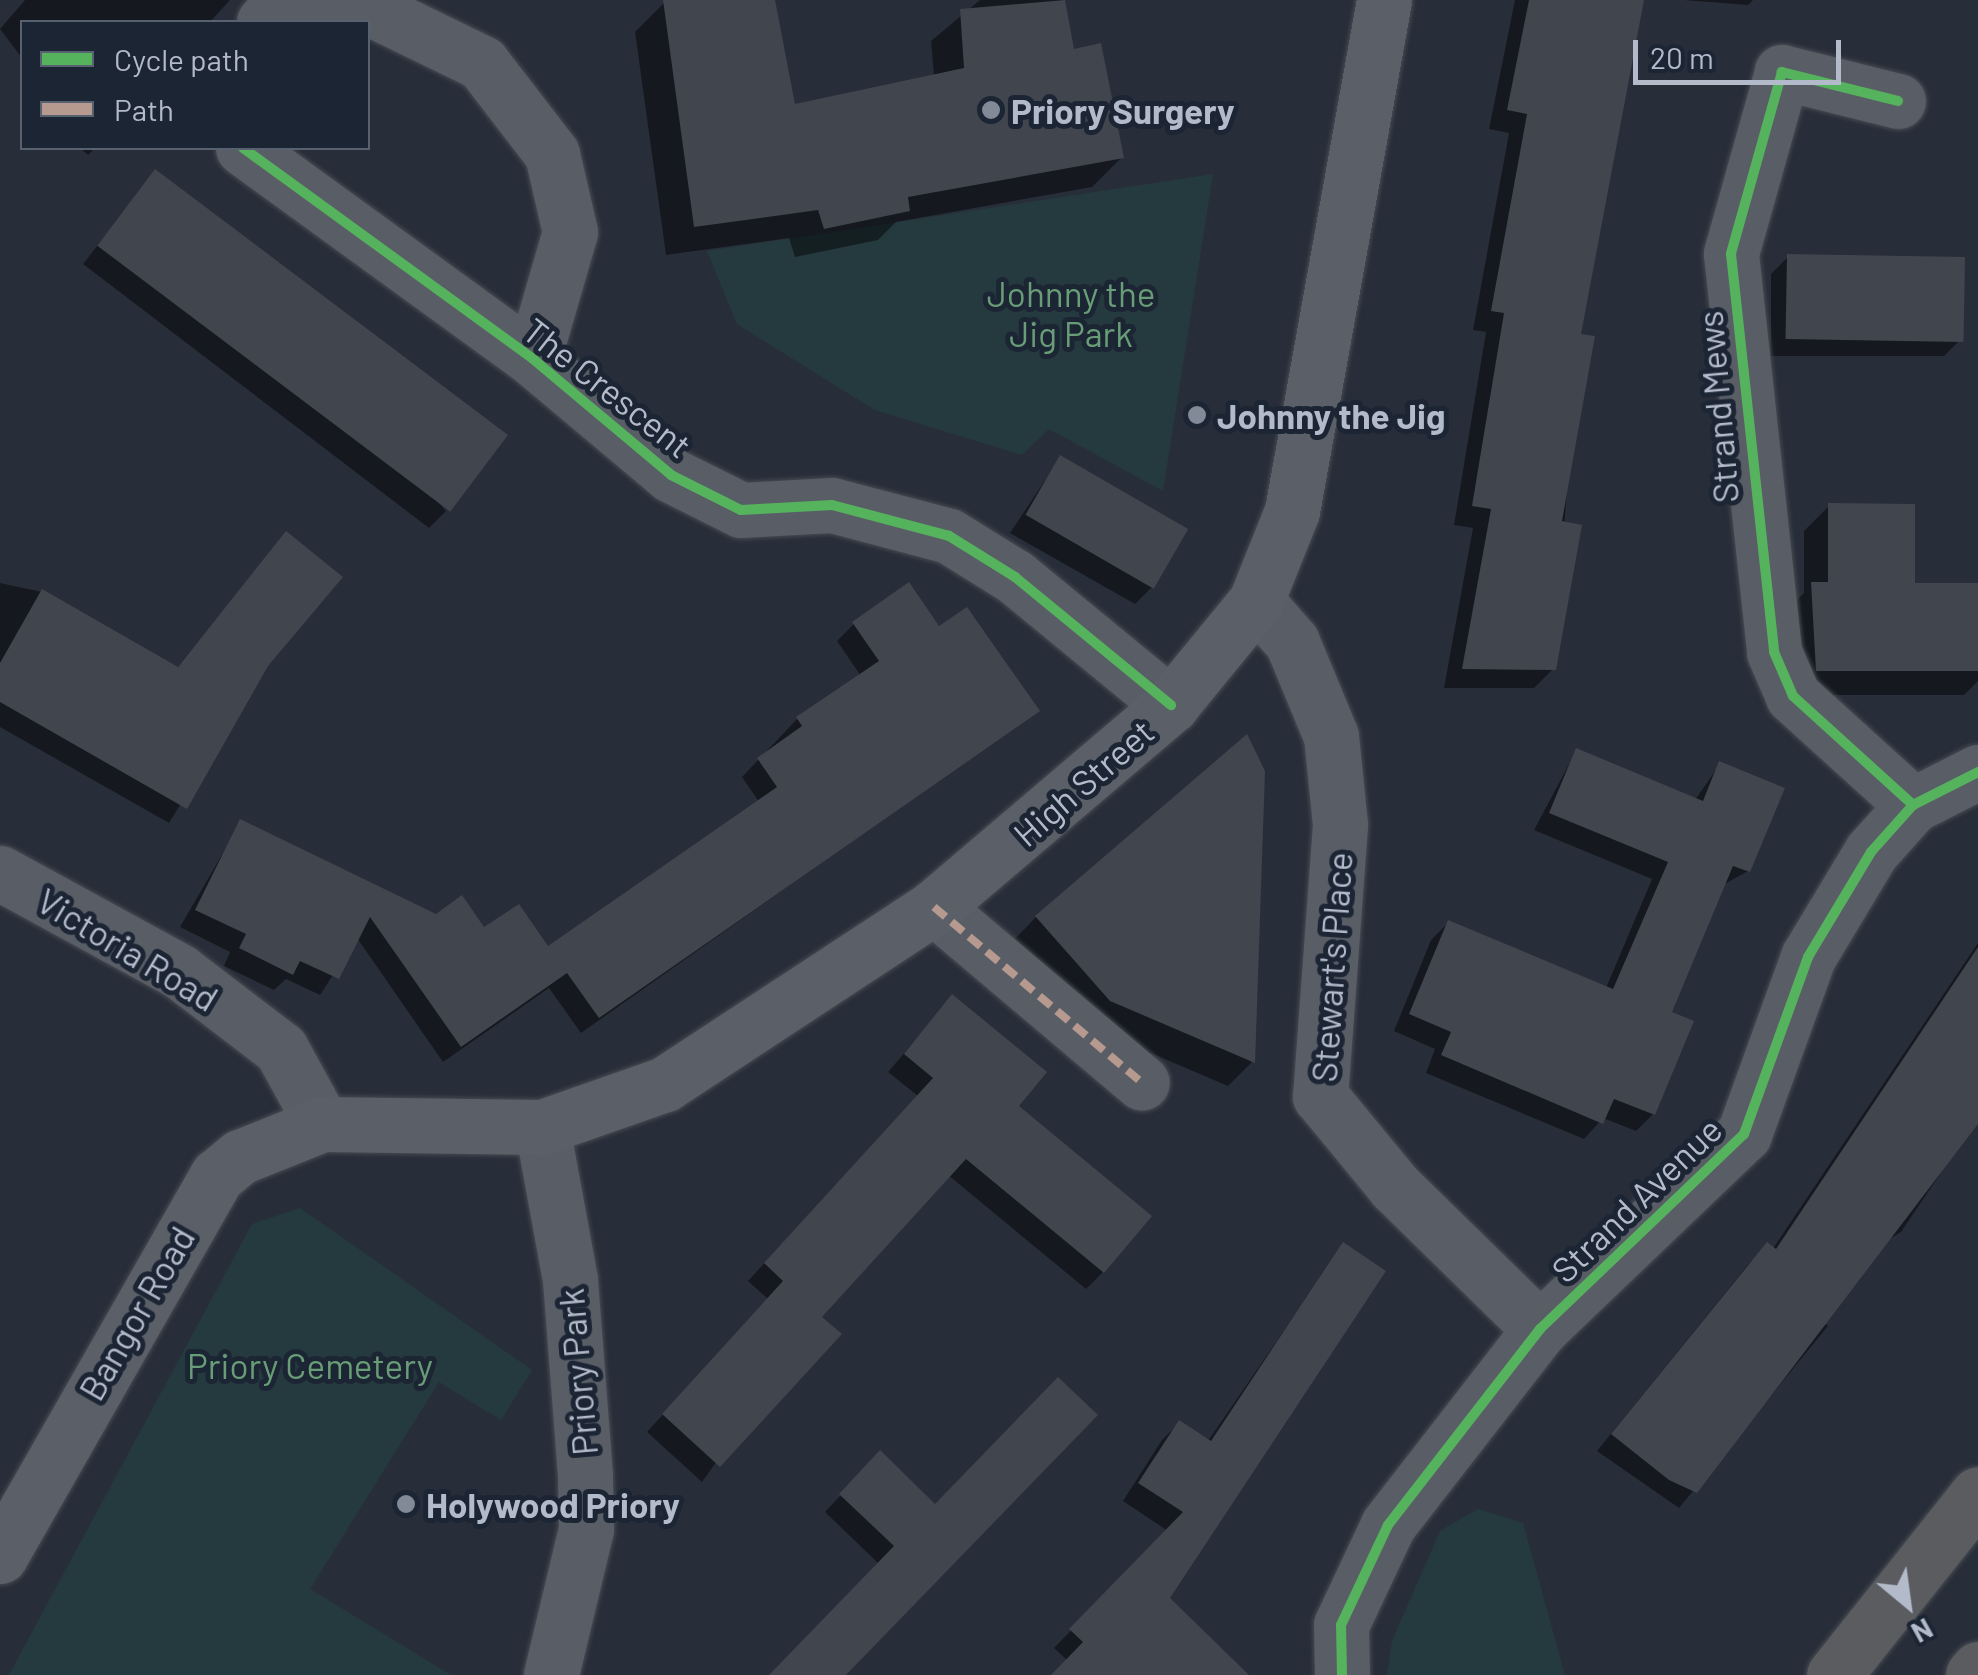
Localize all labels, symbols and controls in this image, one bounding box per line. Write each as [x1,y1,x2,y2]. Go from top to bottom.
legend [20,20,370,150]
scale bar [1638,20,1846,82]
text: 20 m [1650,39,1714,75]
text: Cycle path [114,41,249,77]
place label: Priory Surgery [1011,89,1235,131]
text: Path [114,91,174,127]
marker: Priory Surgery [980,99,1002,121]
park label: Johnny the Jig Park [987,272,1155,354]
street label: The Crescent [516,308,700,466]
street label: Strand Mews [1688,309,1746,505]
place label: Johnny the Jig [1217,394,1445,436]
marker: Johnny the Jig [1186,404,1208,426]
street label: High Street [1004,710,1162,854]
street label: Stewart's Place [1302,851,1360,1083]
street label: Victoria Road [30,879,226,1019]
street label: Strand Avenue [1542,1108,1730,1290]
street label: Bangor Road [69,1219,203,1407]
street label: Priory Park [549,1287,605,1457]
park label: Priory Cemetery [187,1344,433,1386]
place label: Holywood Priory [426,1483,680,1525]
marker: Holywood Priory [395,1493,417,1515]
north arrow [1858,1555,1958,1655]
text: N [1906,1612,1939,1651]

